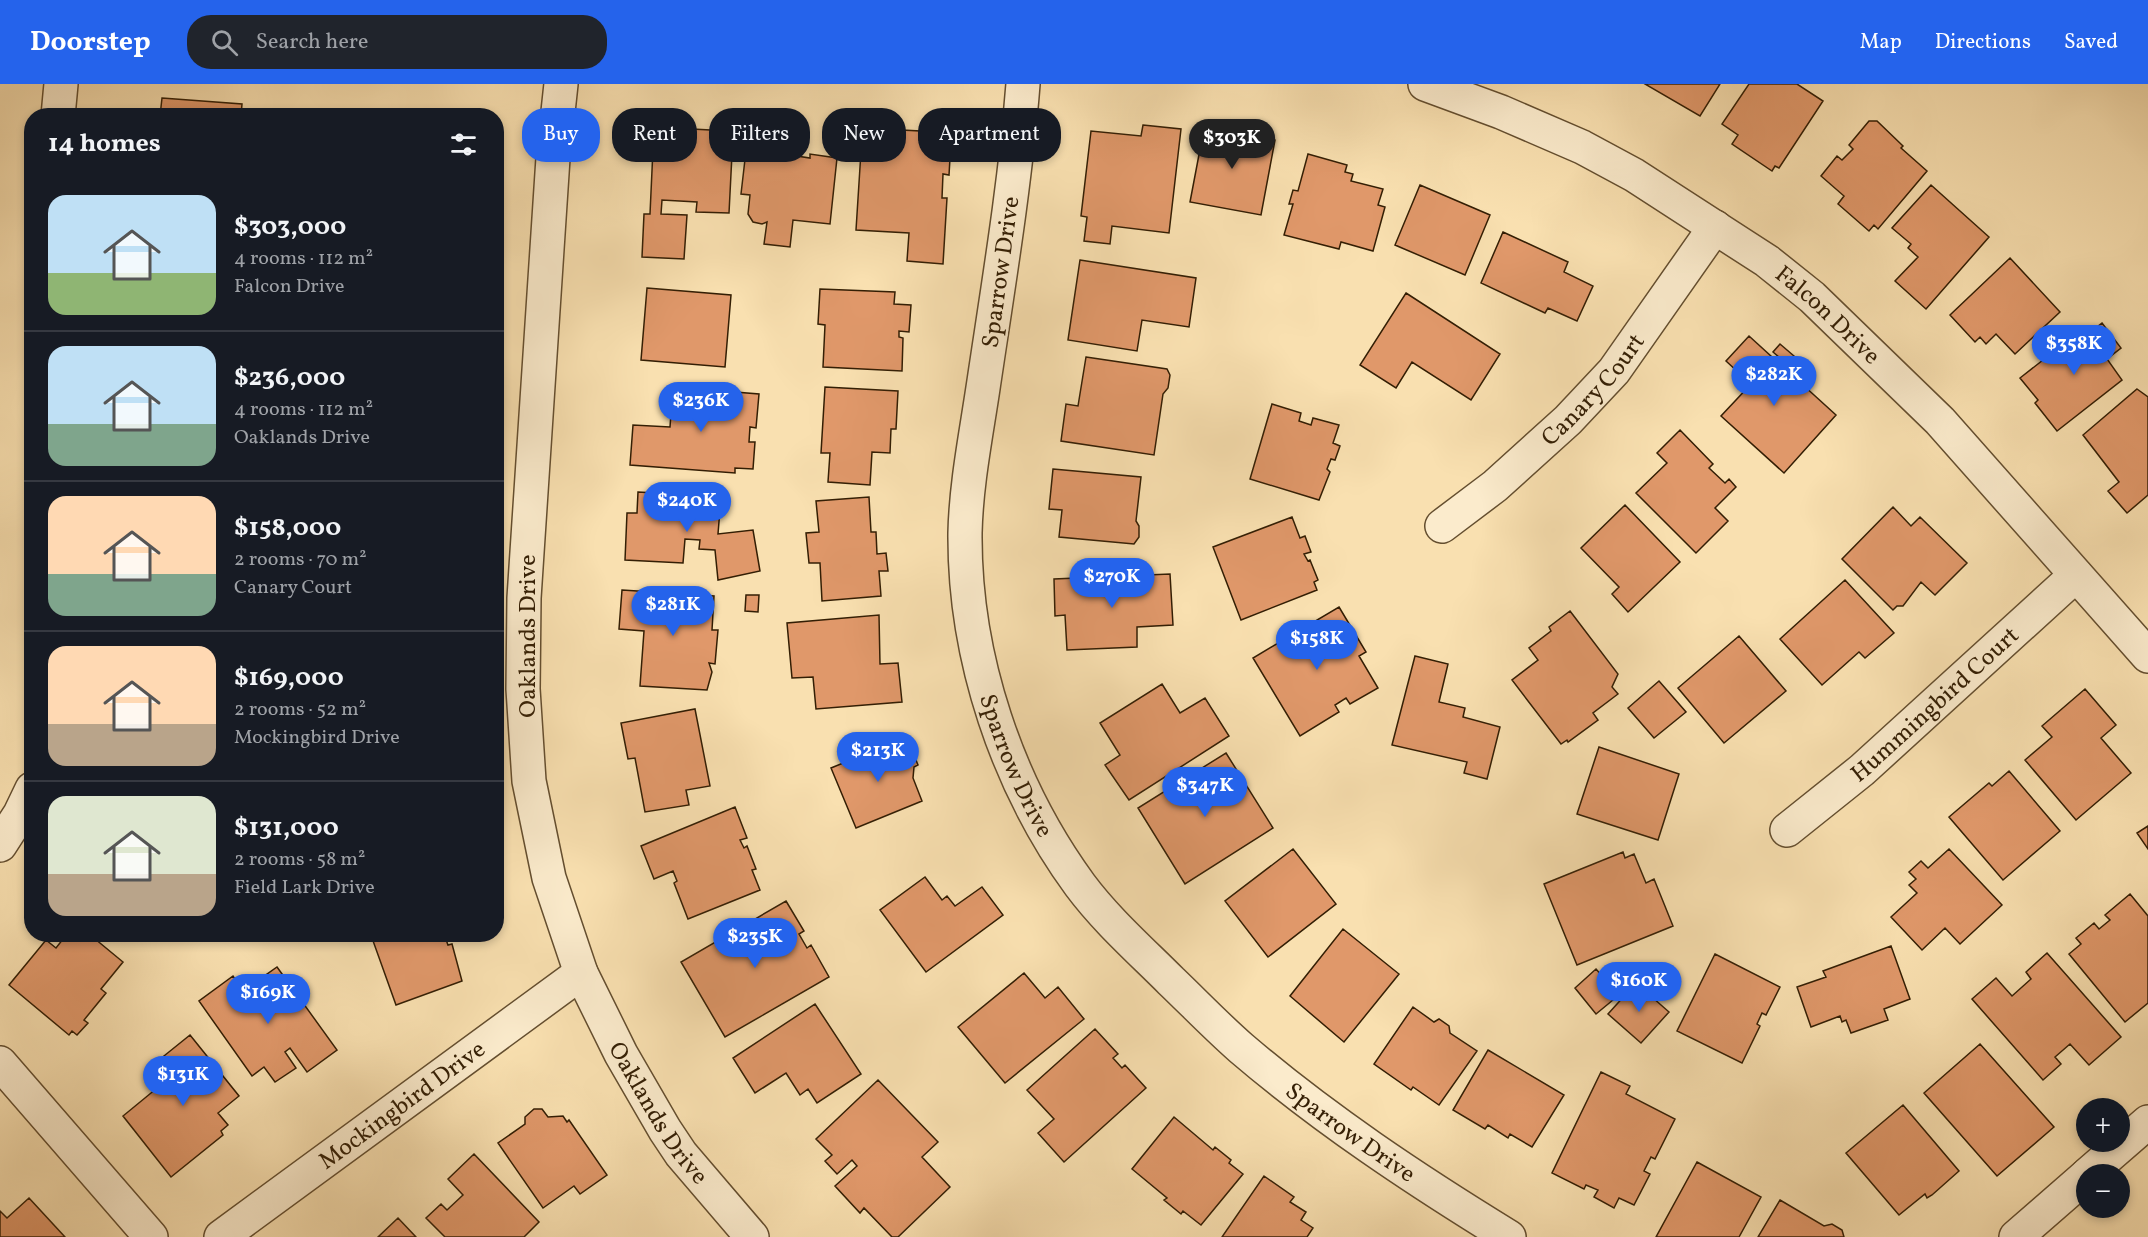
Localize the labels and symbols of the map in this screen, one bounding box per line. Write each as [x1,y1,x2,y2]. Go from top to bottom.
pin: $303K [1190,119,1274,170]
street label: Sparrow Drive [975,194,1029,350]
street label: Falcon Drive [1767,259,1887,373]
pin: $358K [2032,325,2116,376]
street label: Canary Court [1534,327,1654,455]
pin: $282K [1732,356,1816,407]
pin: $236K [659,382,743,433]
pin: $240K [645,482,729,533]
street label: Oaklands Drive [512,554,546,718]
pin: $270K [1070,558,1154,609]
pin: $281K [631,586,715,637]
pin: $158K [1275,620,1359,671]
street label: Hummingbird Court [1844,620,2027,792]
street label: Sparrow Drive [969,690,1060,844]
pin: $213K [836,732,920,783]
pin: $347K [1163,767,1247,818]
pin: $235K [713,918,797,969]
pin: $160K [1597,962,1681,1013]
pin: $169K [226,974,310,1025]
street label: Mockingbird Drive [312,1034,493,1179]
street label: Oaklands Drive [599,1037,715,1193]
pin: $131K [141,1056,225,1107]
street label: Sparrow Drive [1277,1075,1422,1192]

